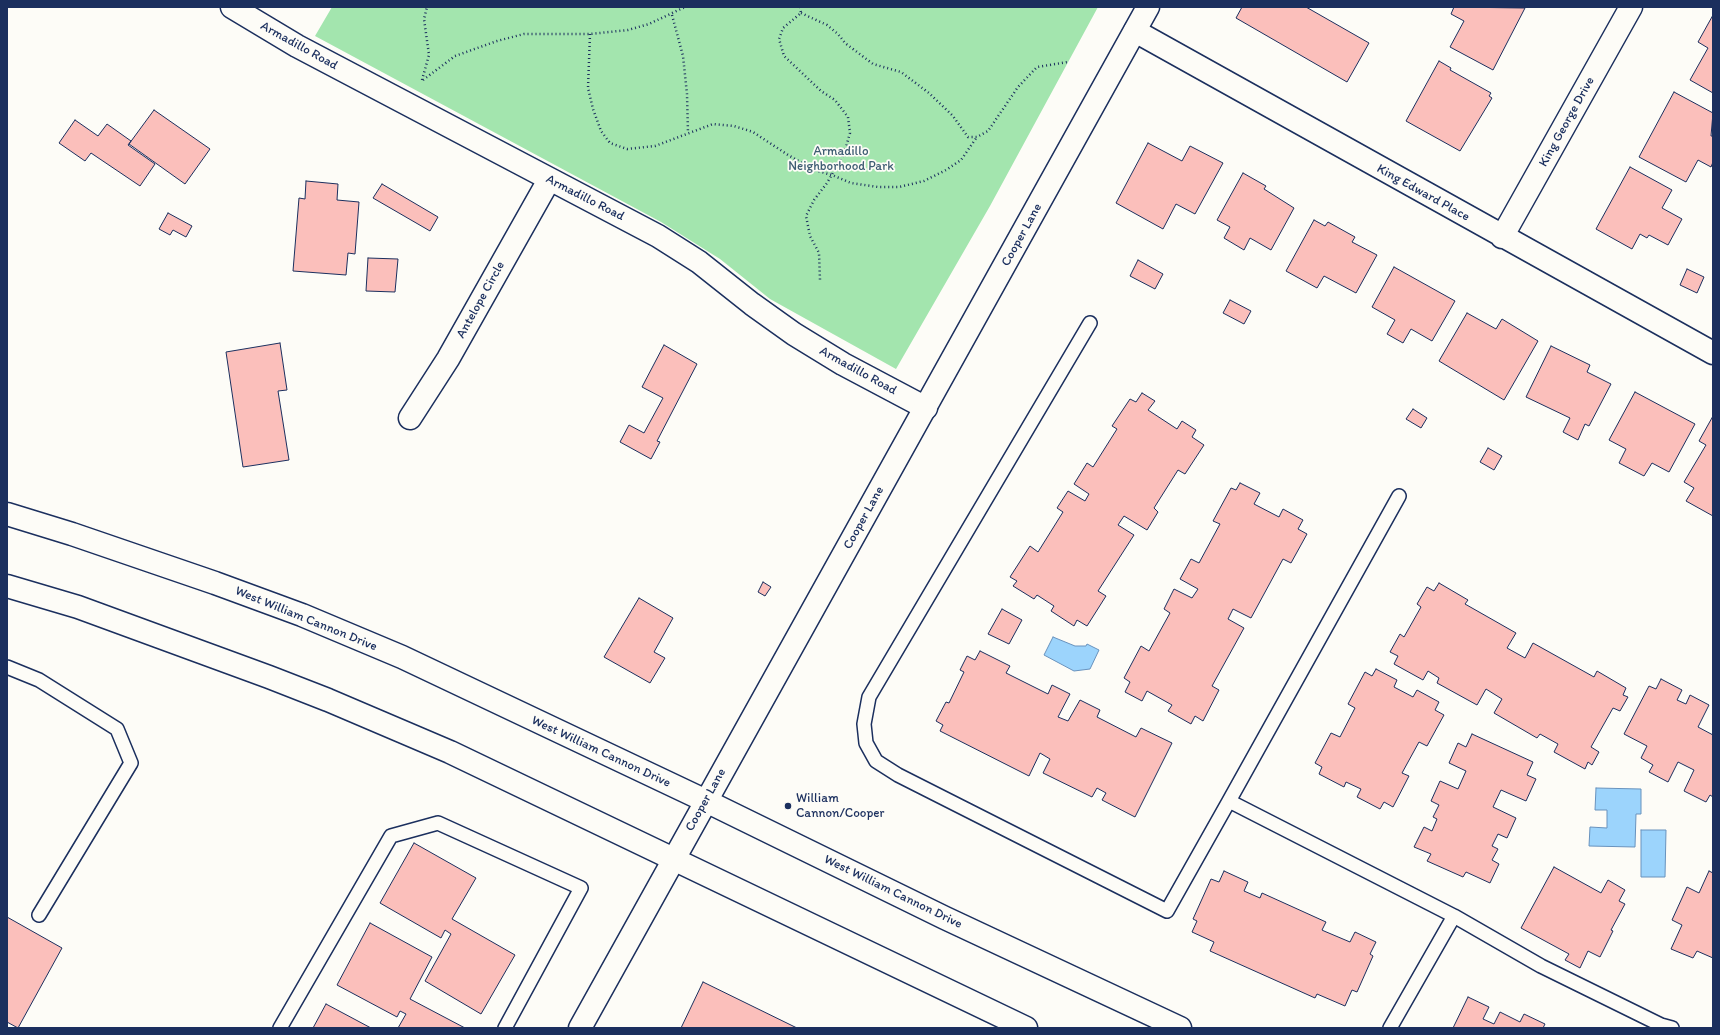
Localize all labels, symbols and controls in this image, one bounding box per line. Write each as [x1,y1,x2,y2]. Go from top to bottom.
street label: Armadillo Road [258,18,340,74]
street label: King George Drive [1536,74,1598,170]
park label: Armadillo Neighborhood Park [788,144,894,175]
street label: King Edward Place [1374,161,1472,225]
street label: Armadillo Road [543,172,627,224]
street label: Cooper Lane [998,201,1046,269]
street label: Antelope Circle [453,259,509,341]
street label: Armadillo Road [817,343,899,399]
street label: Cooper Lane [840,484,888,552]
street label: West William Cannon Drive [233,583,379,655]
street label: West William Cannon Drive [529,713,673,791]
street label: Cooper Lane [682,766,730,834]
place label: William Cannon/Cooper [796,791,885,822]
marker: William Cannon/Cooper [783,801,793,811]
street label: West William Cannon Drive [821,852,965,932]

